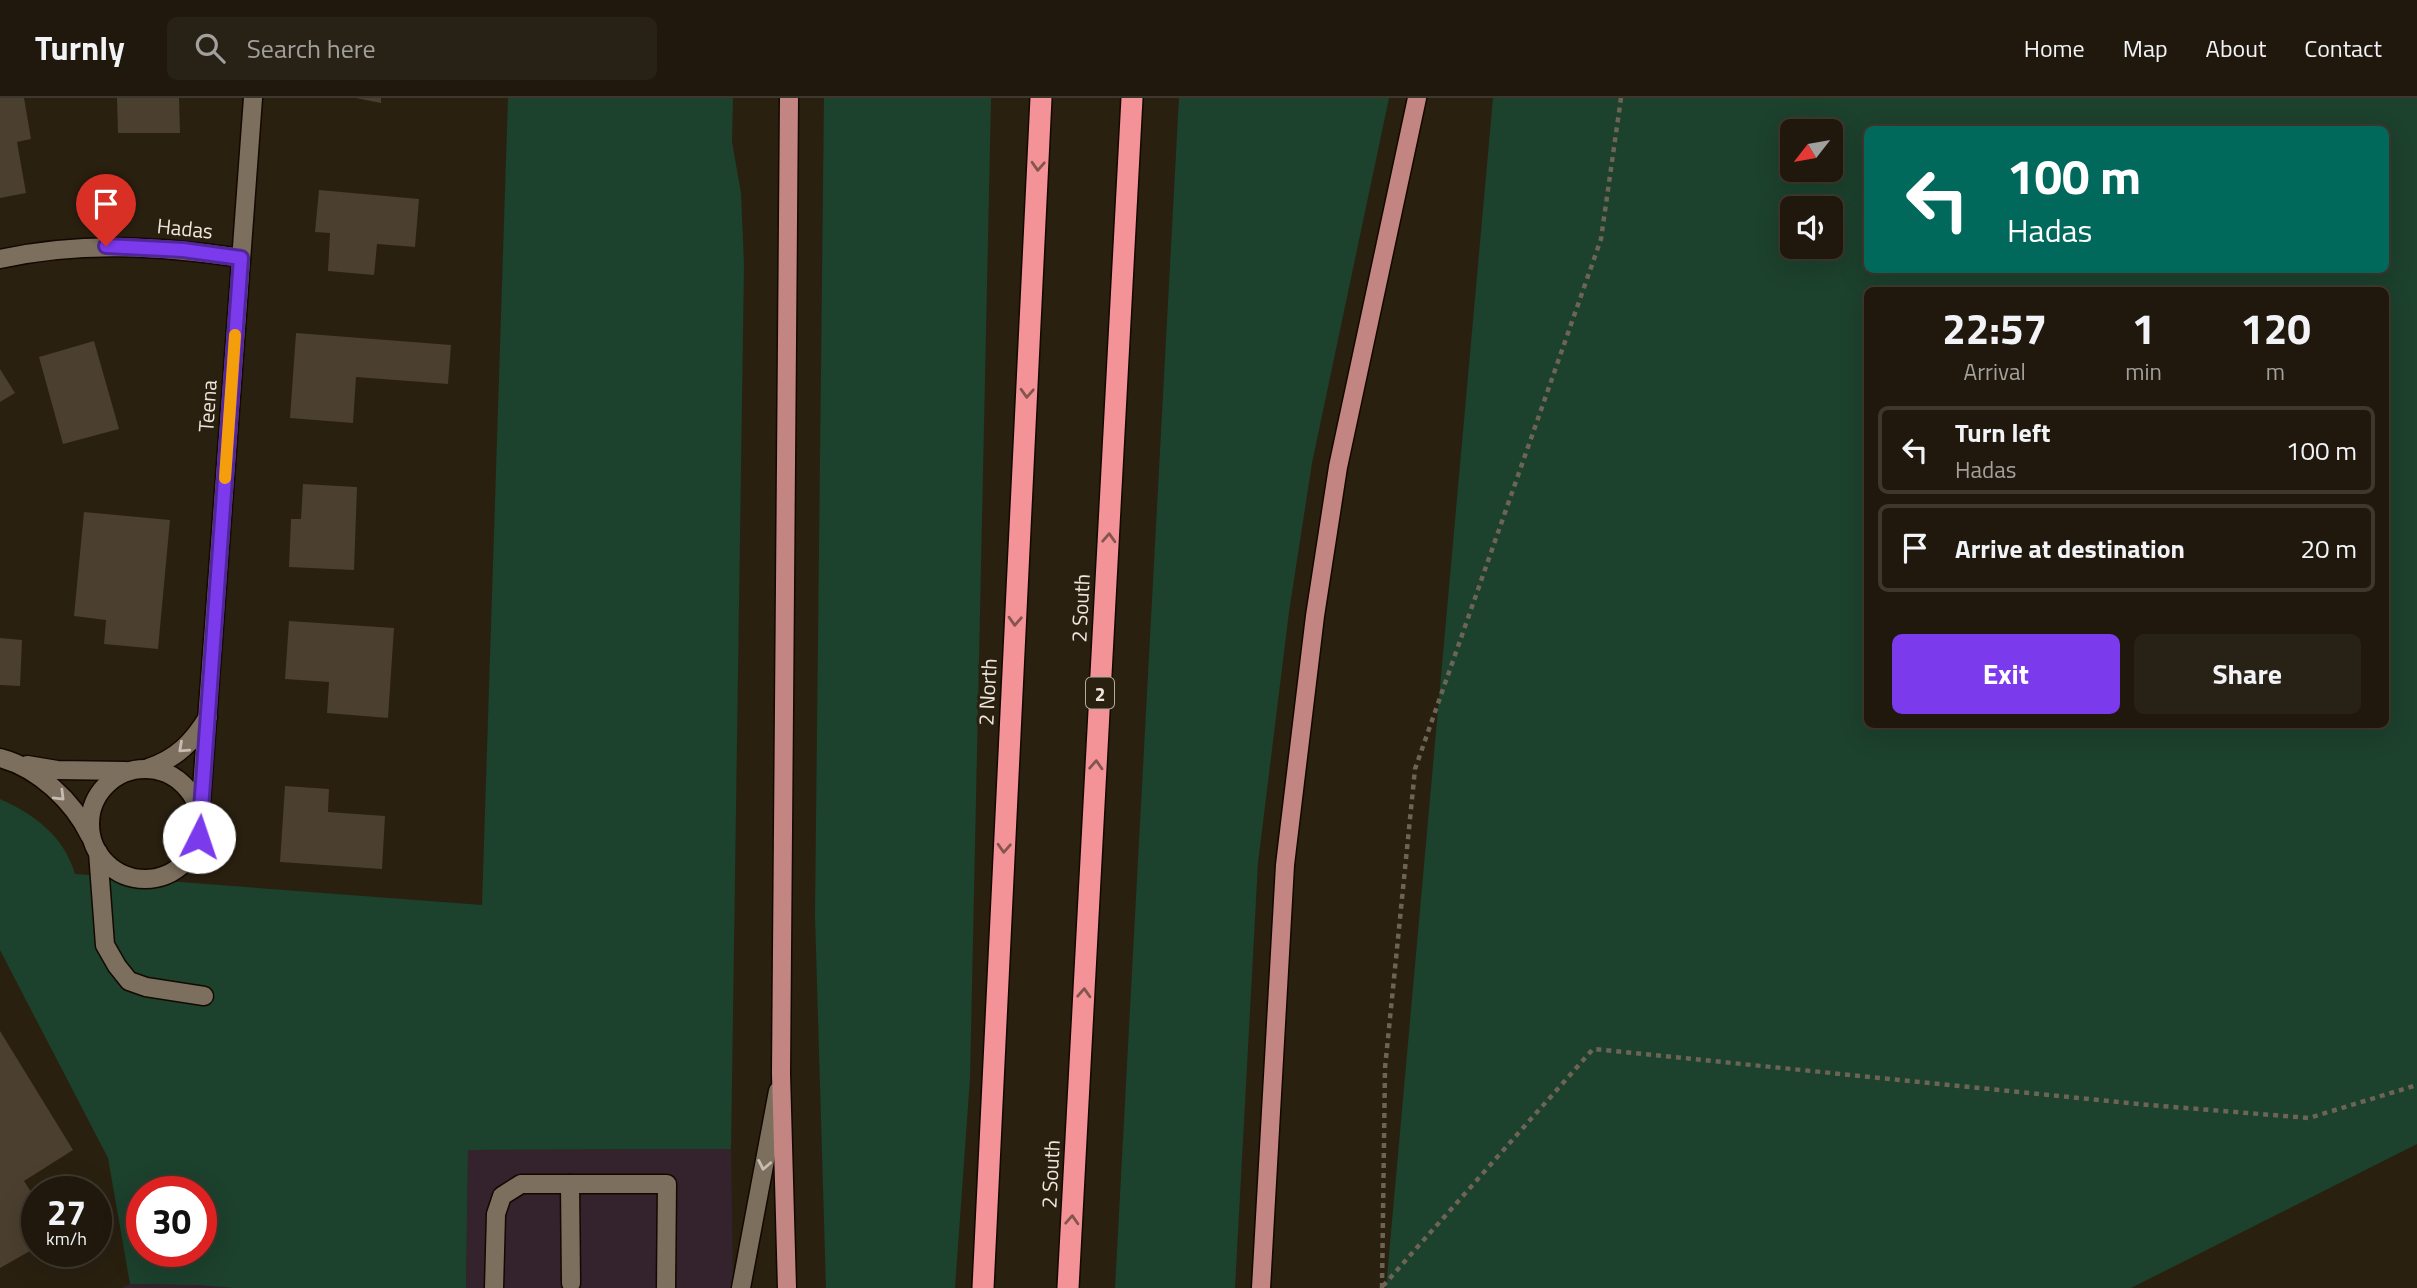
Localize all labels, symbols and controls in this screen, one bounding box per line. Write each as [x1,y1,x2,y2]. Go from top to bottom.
search box [167,17,657,80]
text: Turnly [35,23,125,73]
icon: search [191,29,229,67]
text: Search here [247,29,376,68]
text: Home [2024,30,2085,66]
text: Map [2123,30,2168,66]
text: About [2206,30,2266,66]
text: Contact [2304,30,2382,66]
north arrow [1780,119,1843,182]
map controls [1780,119,1843,259]
text: 100 m [2007,138,2141,213]
icon: left [1892,154,1983,245]
one-way arrow [1030,161,1045,172]
pin [76,174,136,246]
icon: arrive [87,185,125,223]
button: sound [1780,196,1843,259]
text: Hadas [2007,206,2092,254]
street label: Hadas [155,209,215,247]
text: 22:57 [1942,296,2047,360]
text: 1 [2132,296,2155,360]
text: 120 [2240,296,2311,360]
text: Arrival [1963,354,2026,389]
text: min [2125,354,2162,389]
text: m [2266,354,2285,389]
street label: Teena [189,378,225,433]
one-way arrow [1019,388,1034,399]
text: Turn left [1955,413,2050,452]
icon: left [1896,431,1934,469]
text: 100 m [2286,431,2357,470]
text: Hadas [1955,452,2016,487]
icon: arrive [1896,529,1934,567]
text: Arrive at destination [1955,529,2185,568]
text: 20 m [2300,529,2357,568]
one-way arrow [1101,533,1116,544]
street label: 2 South [1062,573,1098,643]
one-way arrow [1008,615,1023,626]
button: Exit [1892,634,2120,714]
button: Share [2134,634,2361,714]
street label: 2 North [969,657,1005,727]
road number: 2 [1086,678,1114,708]
one-way arrow [178,740,191,752]
one-way arrow [1089,760,1104,771]
one-way arrow [52,787,65,800]
position arrow [162,800,236,874]
one-way arrow [997,843,1012,854]
one-way arrow [1077,987,1092,998]
street label: 2 South [1032,1139,1068,1209]
one-way arrow [757,1159,772,1171]
speed limit sign: 30 [126,1176,217,1267]
text: 27 [47,1185,86,1239]
one-way arrow [1064,1214,1079,1225]
text: km/h [46,1225,87,1252]

